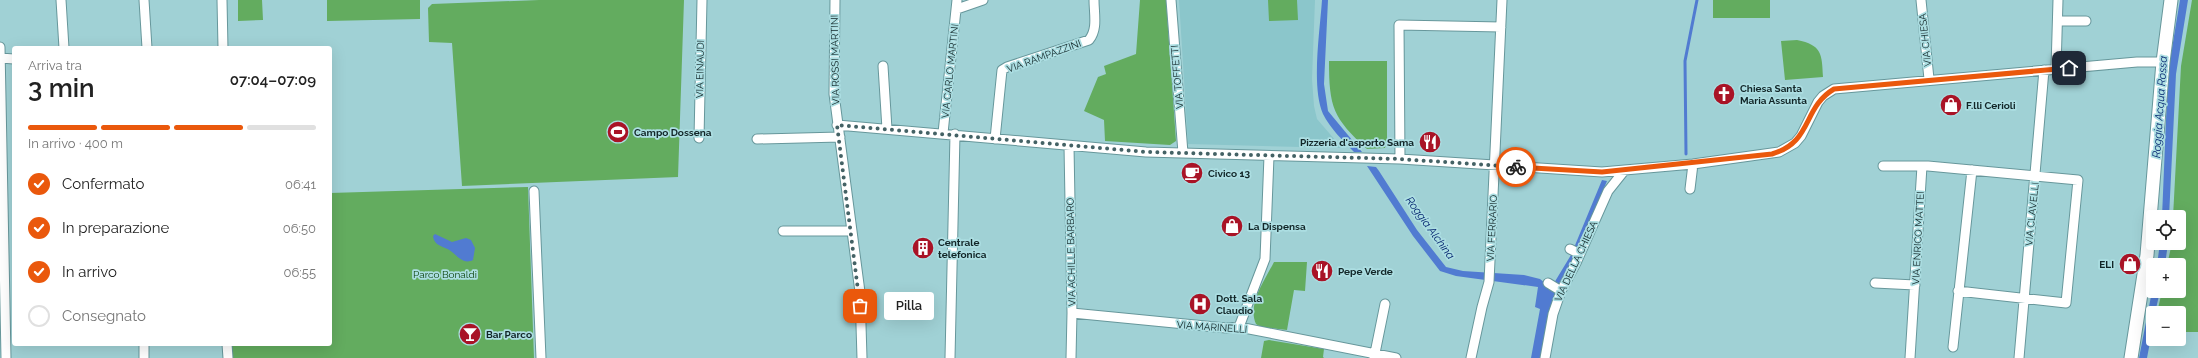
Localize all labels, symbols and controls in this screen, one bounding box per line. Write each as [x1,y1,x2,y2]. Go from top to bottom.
street label: VIA CHIESA [1917,12,1933,67]
street label: VIA ROSSI MARTINI [829,15,841,105]
street label: VIA CARLO MARTINI [940,23,960,119]
street label: VIA RAMPAZZINI [1005,37,1083,75]
street label: VIA EINAUDI [694,40,706,98]
street label: VIA TOFFETTI [1169,45,1185,109]
pin [2052,51,2086,85]
water label: Roggia Acqua Rossa [2150,55,2170,158]
icon: home [2058,57,2080,79]
text: Arriva tra [28,58,82,73]
text: 07:04–07:09 [230,71,316,89]
text: 3 min [28,73,95,103]
church icon: Chiesa Santa Maria Assunta [1711,81,1737,107]
place label: Chiesa Santa Maria Assunta [1740,83,1807,106]
shop icon: F.lli Cerioli [1938,92,1964,118]
place label: F.lli Cerioli [1966,100,2016,111]
sports icon: Campo Dossena [605,119,631,145]
place label: Campo Dossena [634,127,712,138]
restaurant icon: Pizzeria d'asporto Sama [1417,129,1443,155]
text: In arrivo · 400 m [28,136,123,151]
place label: Pizzeria d'asporto Sama [1300,137,1414,148]
courier [1496,147,1536,187]
icon: bike [1505,156,1527,178]
cafe icon: Civico 13 [1179,160,1205,186]
place label: Civico 13 [1208,168,1250,179]
icon: check [28,173,50,195]
text: Confermato [62,175,144,193]
text: 06:41 [285,177,316,192]
street label: VIA CLAVELLI [2023,182,2041,246]
street label: VIA ENRICO MATTEI [1910,191,1926,285]
water label: Roggia Alchina [1403,194,1457,262]
street label: VIA FERRARIO [1485,194,1499,262]
street label: VIA ACHILLE BARBARO [1065,197,1077,306]
map controls [2146,210,2186,346]
button: locate [2146,210,2186,250]
shop icon: La Dispensa [1219,213,1245,239]
icon: check [28,217,50,239]
text: In preparazione [62,219,169,237]
street label: VIA DELLA CHIESA [1552,219,1600,303]
text: 06:50 [283,221,316,236]
place label: La Dispensa [1248,221,1306,232]
building icon: Centrale telefonica [910,235,936,261]
place label: Centrale telefonica [938,237,987,260]
shop icon: ELI [2117,251,2143,277]
restaurant icon: Pepe Verde [1309,258,1335,284]
button: + [2146,258,2186,298]
place label: ELI [2099,259,2114,270]
icon: check [28,261,50,283]
text: In arrivo [62,263,117,281]
text: 06:55 [284,265,316,280]
place label: Pepe Verde [1338,266,1393,277]
park label: Parco Bonaldi [413,269,477,280]
pin [843,289,877,323]
hospital icon: Dott. Sala Claudio [1187,291,1213,317]
callout: Pilla [884,292,934,320]
place label: Dott. Sala Claudio [1216,293,1262,316]
icon: bag [849,295,871,317]
text: Pilla [896,298,922,313]
button: − [2146,306,2186,346]
text: Consegnato [62,307,146,325]
street label: VIA MARINELLI [1176,319,1248,335]
bar icon: Bar Parco [457,321,483,347]
place label: Bar Parco [486,329,532,340]

